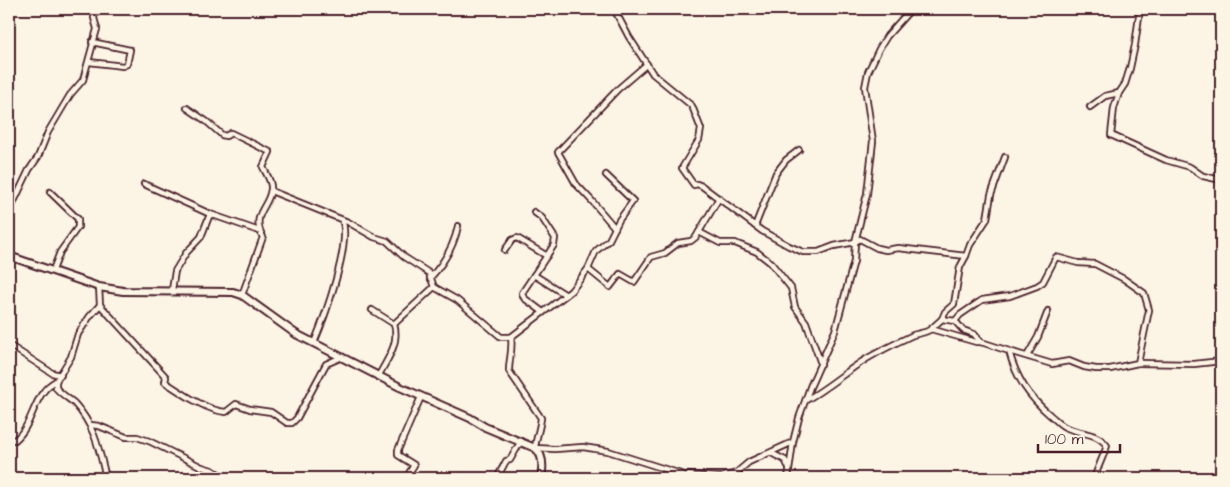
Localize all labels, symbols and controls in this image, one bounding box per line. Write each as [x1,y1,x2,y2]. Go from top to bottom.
scale bar [1038,422,1120,454]
text: 100 m [1045,429,1084,450]

